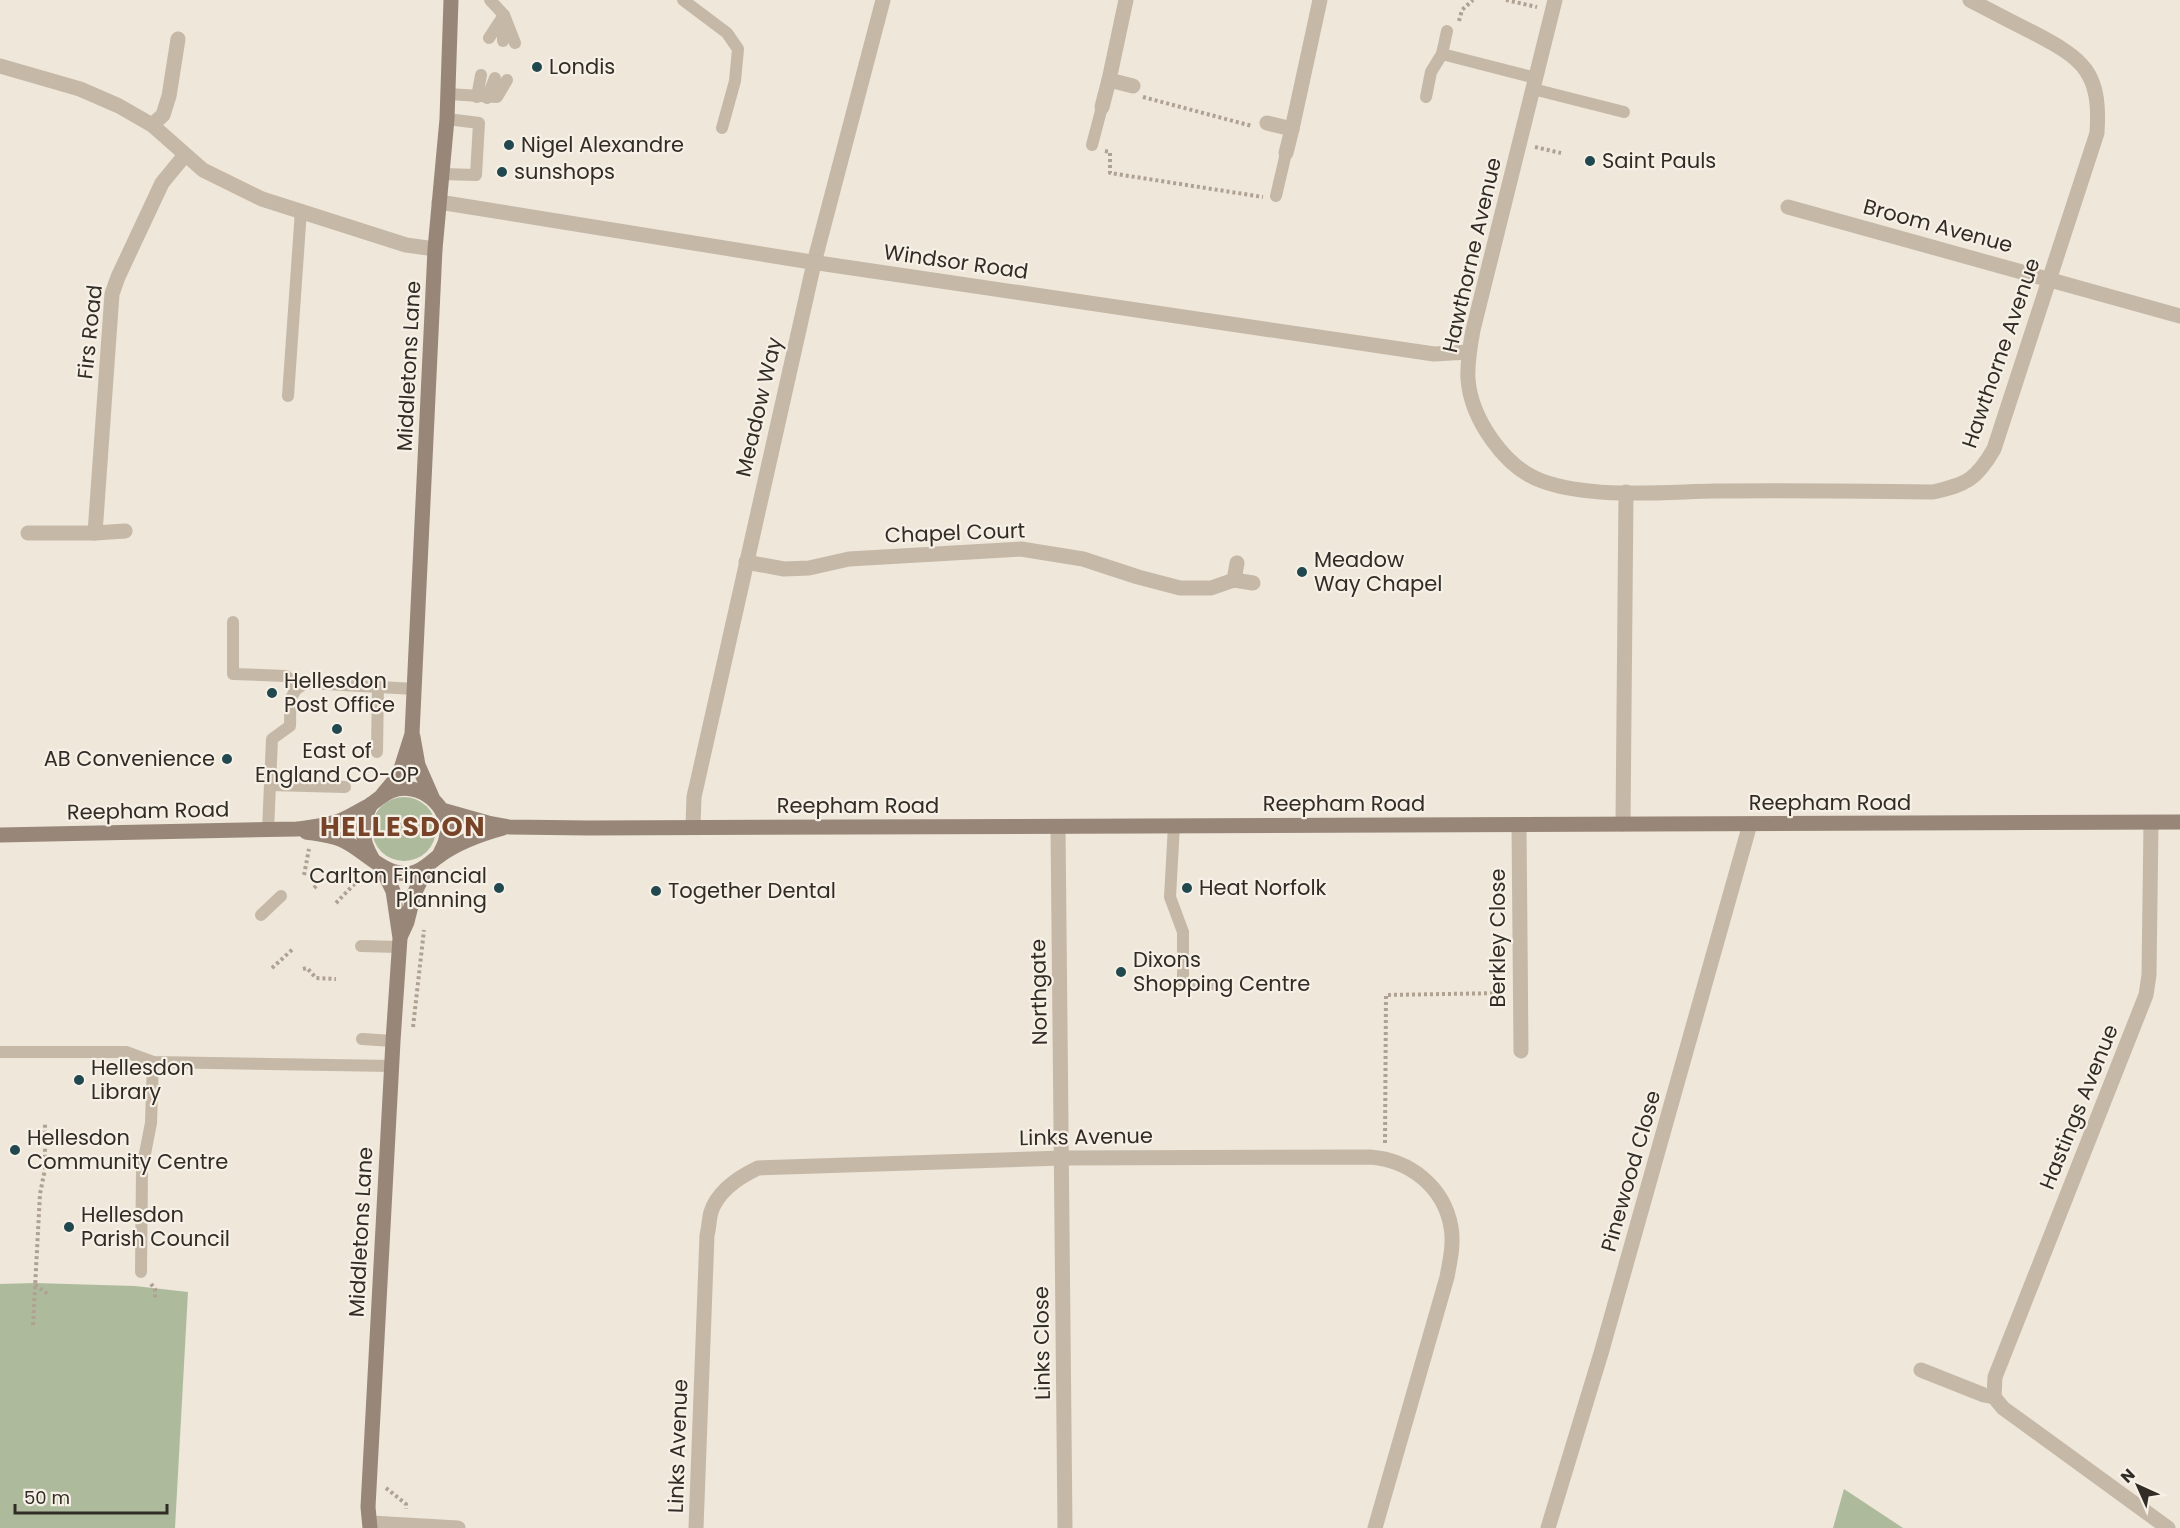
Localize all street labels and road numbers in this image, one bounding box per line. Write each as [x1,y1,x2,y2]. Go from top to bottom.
street label: Hawthorne Avenue [1435,155,1508,355]
street label: Broom Avenue [1860,192,2016,259]
street label: Windsor Road [882,237,1030,286]
street label: Hawthorne Avenue [1954,254,2047,452]
street label: Middletons Lane [390,280,427,452]
street label: Firs Road [70,283,109,381]
street label: Meadow Way [728,334,789,479]
street label: Chapel Court [884,516,1026,549]
street label: Reepham Road [1749,788,1911,817]
street label: Reepham Road [1263,789,1425,818]
street label: Reepham Road [777,791,939,820]
street label: Reepham Road [67,795,229,826]
street label: Berkley Close [1483,869,1512,1007]
street label: Northgate [1023,939,1054,1045]
street label: Hastings Avenue [2032,1020,2125,1194]
street label: Pinewood Close [1594,1087,1667,1255]
street label: Links Avenue [1019,1121,1153,1152]
street label: Middletons Lane [342,1146,379,1318]
street label: Links Close [1026,1286,1057,1400]
street label: Links Avenue [661,1379,694,1513]

